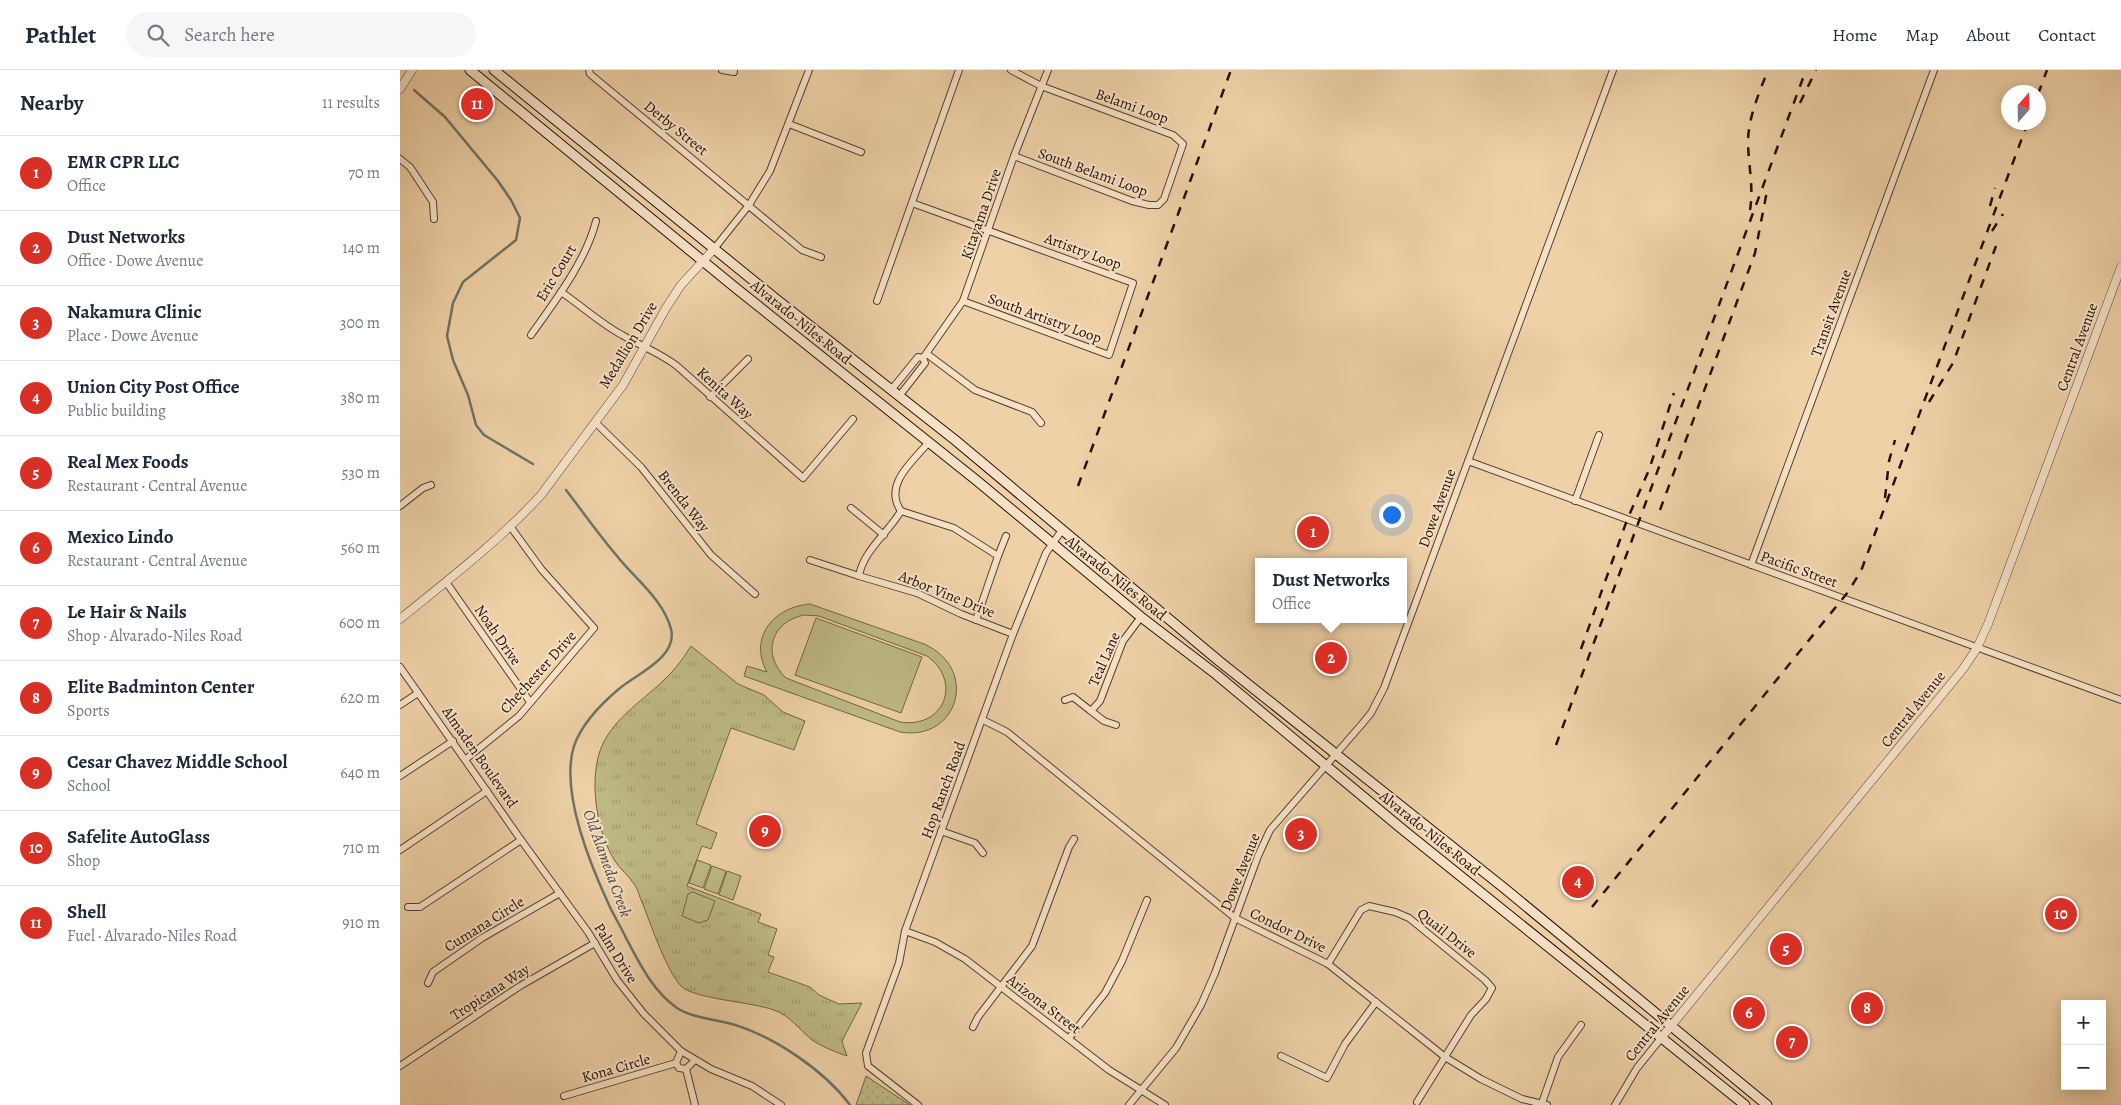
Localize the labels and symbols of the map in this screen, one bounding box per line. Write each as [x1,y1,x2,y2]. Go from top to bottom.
street label: Belami Loop [1093,84,1171,128]
pin: 11 [461,85,493,123]
north arrow [2001,85,2046,130]
street label: Derby Street [640,96,712,160]
street label: South Belami Loop [1035,143,1151,201]
street label: Kitayama Drive [956,166,1006,262]
street label: Artistry Loop [1041,228,1124,274]
street label: Eric Court [531,241,581,305]
street label: Transit Avenue [1806,266,1856,359]
street label: Alvarado-Niles Road [746,274,856,370]
street label: South Artistry Loop [985,288,1105,348]
street label: Medallion Drive [594,298,662,392]
street label: Central Avenue [2052,300,2102,394]
street label: Kenita Way [693,362,758,424]
street label: Brenda Way [653,466,715,536]
street label: Dowe Avenue [1413,466,1461,550]
your location [1379,502,1405,528]
pin: 1 [1297,513,1329,551]
street label: Alvarado-Niles Road [1061,530,1171,626]
street label: Pacific Street [1758,546,1840,592]
street label: Arbor Vine Drive [895,565,998,623]
street label: Noah Drive [470,601,526,669]
street label: Chechester Drive [495,626,581,718]
street label: Teal Lane [1083,629,1125,689]
pin: 2 [1315,639,1347,677]
street label: Central Avenue [1876,666,1950,751]
street label: Almaden Boulevard [437,702,523,812]
street label: Hop Ranch Road [916,738,970,841]
street label: Alvarado-Niles Road [1375,785,1485,881]
water label: Old Alameda Creek [577,806,637,920]
pin: 9 [749,812,781,850]
pin: 3 [1285,815,1317,853]
street label: Dowe Avenue [1215,830,1265,914]
pin: 4 [1562,863,1594,901]
street label: Cumana Circle [440,891,528,957]
pin: 10 [2045,895,2077,933]
street label: Condor Drive [1246,903,1330,957]
street label: Quail Drive [1413,904,1481,963]
street label: Palm Drive [590,919,643,987]
pin: 5 [1770,930,1802,968]
street label: Tropicana Way [447,959,534,1025]
street label: Arizona Street [1002,969,1085,1038]
street label: Central Avenue [1620,980,1694,1065]
pin: 8 [1851,989,1883,1027]
pin: 6 [1733,994,1765,1032]
pin: 7 [1776,1023,1808,1061]
street label: Kona Circle [579,1049,653,1087]

